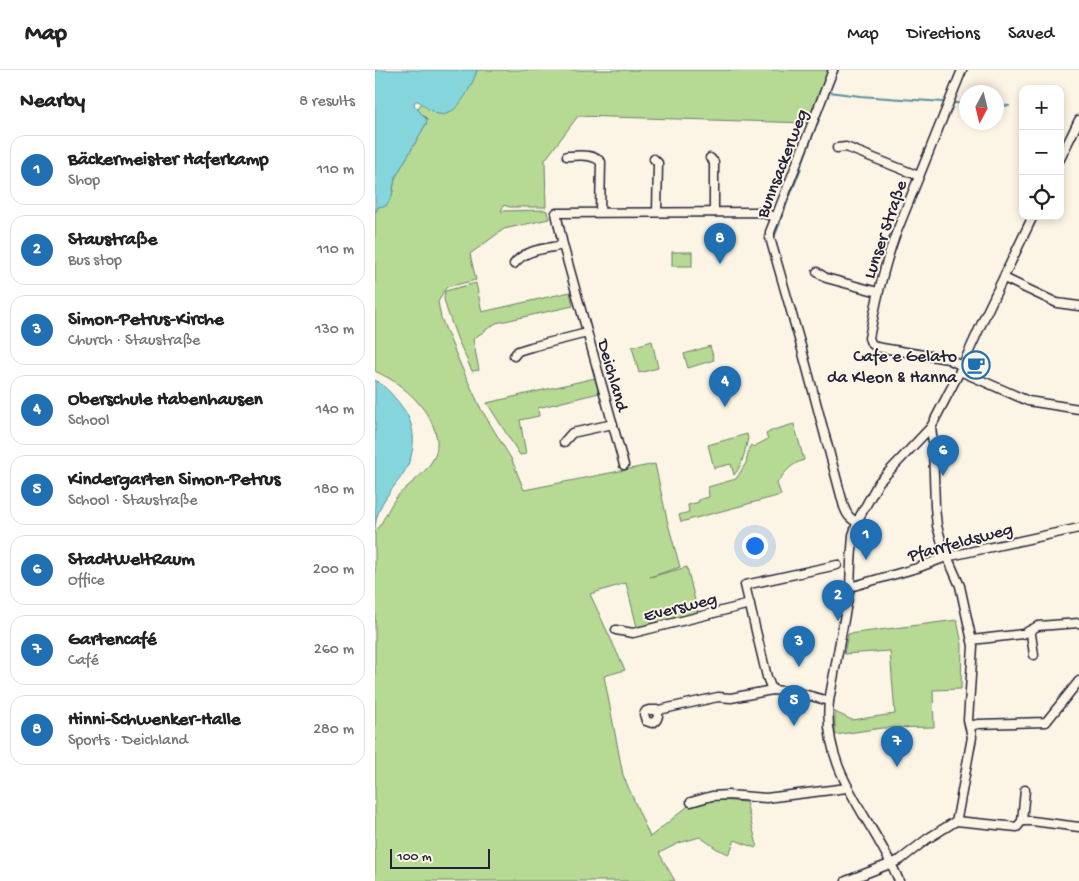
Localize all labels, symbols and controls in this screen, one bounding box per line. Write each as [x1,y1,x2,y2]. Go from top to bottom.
text: Map [25,20,67,49]
text: Map [847,24,879,45]
text: Directions [907,24,980,45]
text: Saved [1008,24,1054,45]
north arrow [959,85,1004,130]
map controls [1019,85,1064,220]
button: + [1019,85,1064,130]
text: Nearby [20,90,85,115]
text: 8 results [299,93,355,112]
street label: Bunnsackerweg [753,107,814,222]
button: − [1019,130,1064,175]
text: Bäckermeister Haferkamp [68,149,269,172]
text: 1 [34,161,40,180]
text: 110 m [317,161,354,180]
text: Shop [68,172,100,191]
button: locate [1019,175,1064,220]
street label: Lunser Straße [860,177,913,282]
pin: 8 [704,223,736,264]
text: Staustraße [68,229,157,252]
text: 2 [33,241,41,260]
text: 110 m [317,241,354,260]
text: Bus stop [68,252,122,271]
text: Simon-Petrus-Kirche [68,309,224,332]
text: 3 [33,321,41,340]
text: 130 m [315,321,354,340]
text: Church · Staustraße [68,332,200,351]
street label: Deichland [591,336,632,415]
place label: Cafe e Gelato da Kleon & Hanna [827,347,958,389]
cafe icon: Cafe e Gelato da Kleon & Hanna [961,350,991,380]
pin: 4 [709,366,741,407]
text: Oberschule Habenhausen [68,389,263,412]
text: 4 [33,401,41,420]
text: 140 m [316,401,354,420]
text: School [68,412,110,431]
pin: 6 [927,435,959,476]
text: Kindergarten Simon-Petrus [68,469,280,492]
text: 5 [33,481,41,500]
text: 180 m [315,481,354,500]
text: School · Staustraße [68,492,197,511]
pin: 1 [850,519,882,560]
street label: Pfarrfeldsweg [905,519,1015,568]
your location [742,533,768,559]
text: StadtWeltRaum [68,549,195,572]
text: 6 [33,561,41,580]
text: 200 m [313,561,354,580]
text: Office [68,572,105,591]
pin: 2 [822,580,854,621]
street label: Eversweg [642,589,719,628]
pin: 3 [783,626,815,667]
text: Gartencafé [68,629,156,652]
text: 7 [33,641,41,660]
text: 260 m [314,641,354,660]
text: Café [68,652,99,671]
pin: 5 [778,685,810,726]
text: Hinni-Schwenker-Halle [68,709,241,732]
text: 8 [33,721,41,740]
text: 280 m [313,721,354,740]
pin: 7 [881,726,913,767]
text: Sports · Deichland [68,732,188,751]
scale bar [390,846,490,869]
text: 100 m [397,849,432,866]

